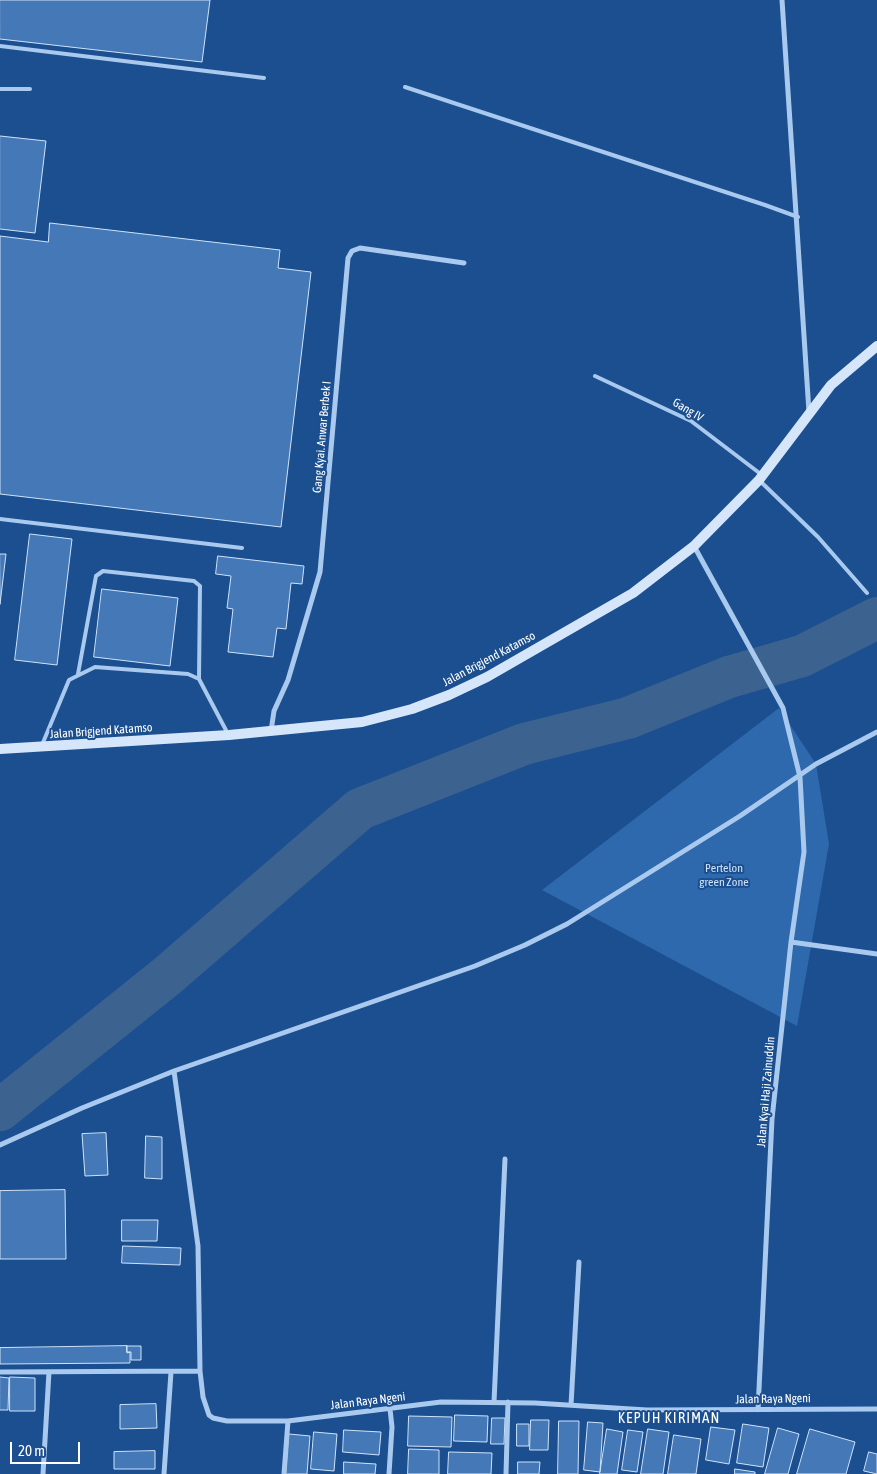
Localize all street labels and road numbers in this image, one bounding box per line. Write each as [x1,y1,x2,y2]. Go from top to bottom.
street label: Gang Kyai. Anwar Berbek I [310,380,334,494]
street label: Gang IV [670,395,706,425]
street label: Jalan Brigjend Katamso [440,628,538,690]
street label: Jalan Brigjend Katamso [49,720,153,742]
street label: Jalan Kyai Haji Zainuddin [754,1036,778,1148]
street label: Jalan Raya Ngeni [330,1389,406,1413]
street label: Jalan Raya Ngeni [735,1391,811,1407]

